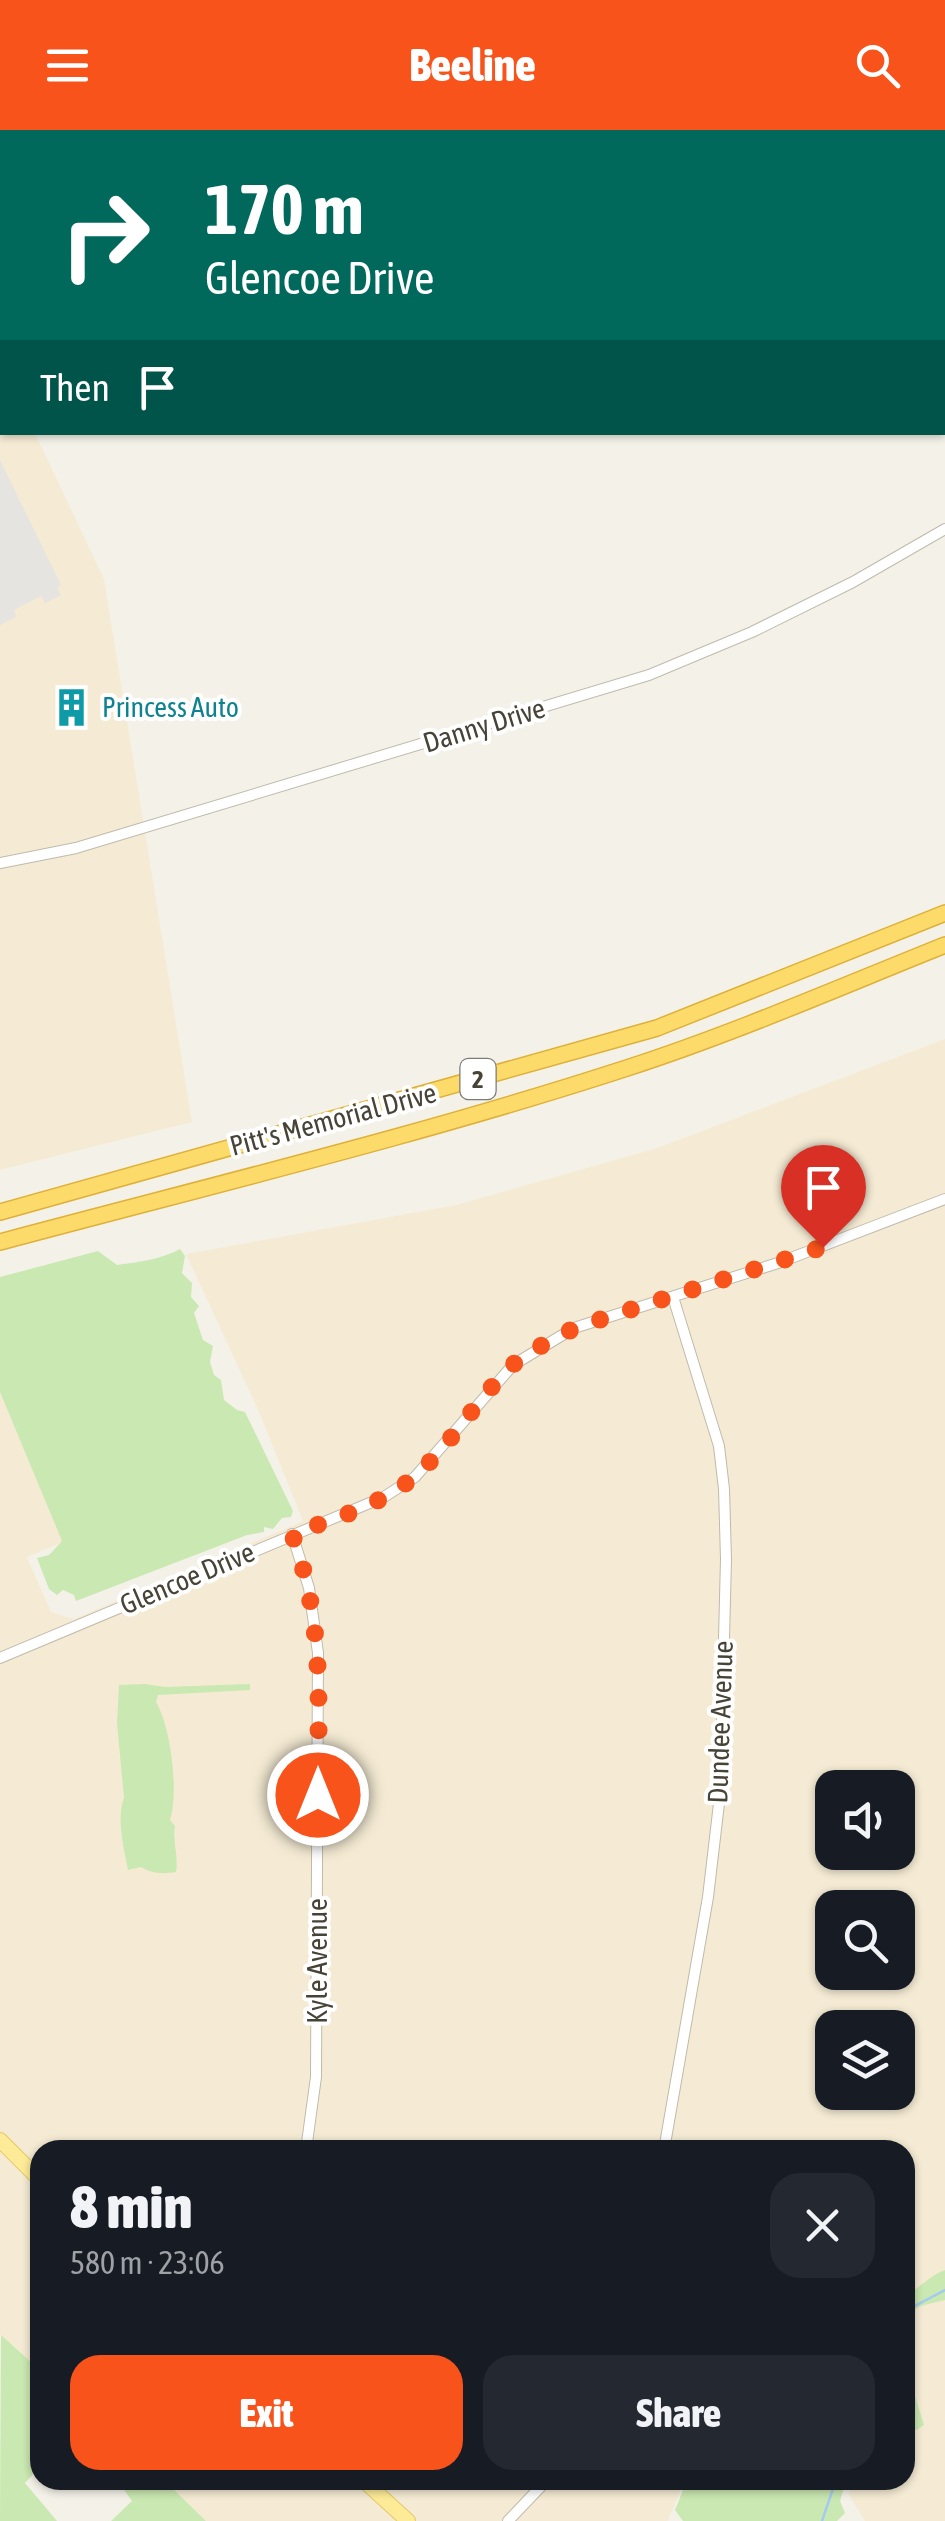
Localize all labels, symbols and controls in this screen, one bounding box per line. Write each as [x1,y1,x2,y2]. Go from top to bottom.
icon: menu [40,38,95,93]
icon: search [850,38,905,93]
text: Beeline [409,39,536,91]
text: 170 m [205,169,364,249]
icon: right [40,170,170,300]
text: Glencoe Drive [205,252,434,304]
icon: arrive [130,360,185,415]
text: Then [40,366,110,409]
building icon: Princess Auto [51,686,93,728]
place label: Princess Auto [102,691,239,723]
street label: Danny Drive [419,691,549,759]
road number: 2 [460,1059,496,1099]
street label: Pitt's Memorial Drive [226,1076,440,1162]
pin [781,1145,866,1248]
icon: arrive [796,1160,851,1215]
street label: Glencoe Drive [115,1535,259,1621]
street label: Dundee Avenue [701,1640,739,1804]
position arrow [266,1743,370,1847]
map controls [815,1770,915,2110]
button: sound [815,1770,915,1870]
button: search [815,1890,915,1990]
street label: Kyle Avenue [301,1898,333,2024]
button: layers [815,2010,915,2110]
text: 8 min [70,2172,193,2241]
button: close [770,2173,875,2278]
text: 580 m · 23:06 [70,2244,225,2281]
button: Exit [70,2355,463,2470]
button: Share [483,2355,875,2470]

